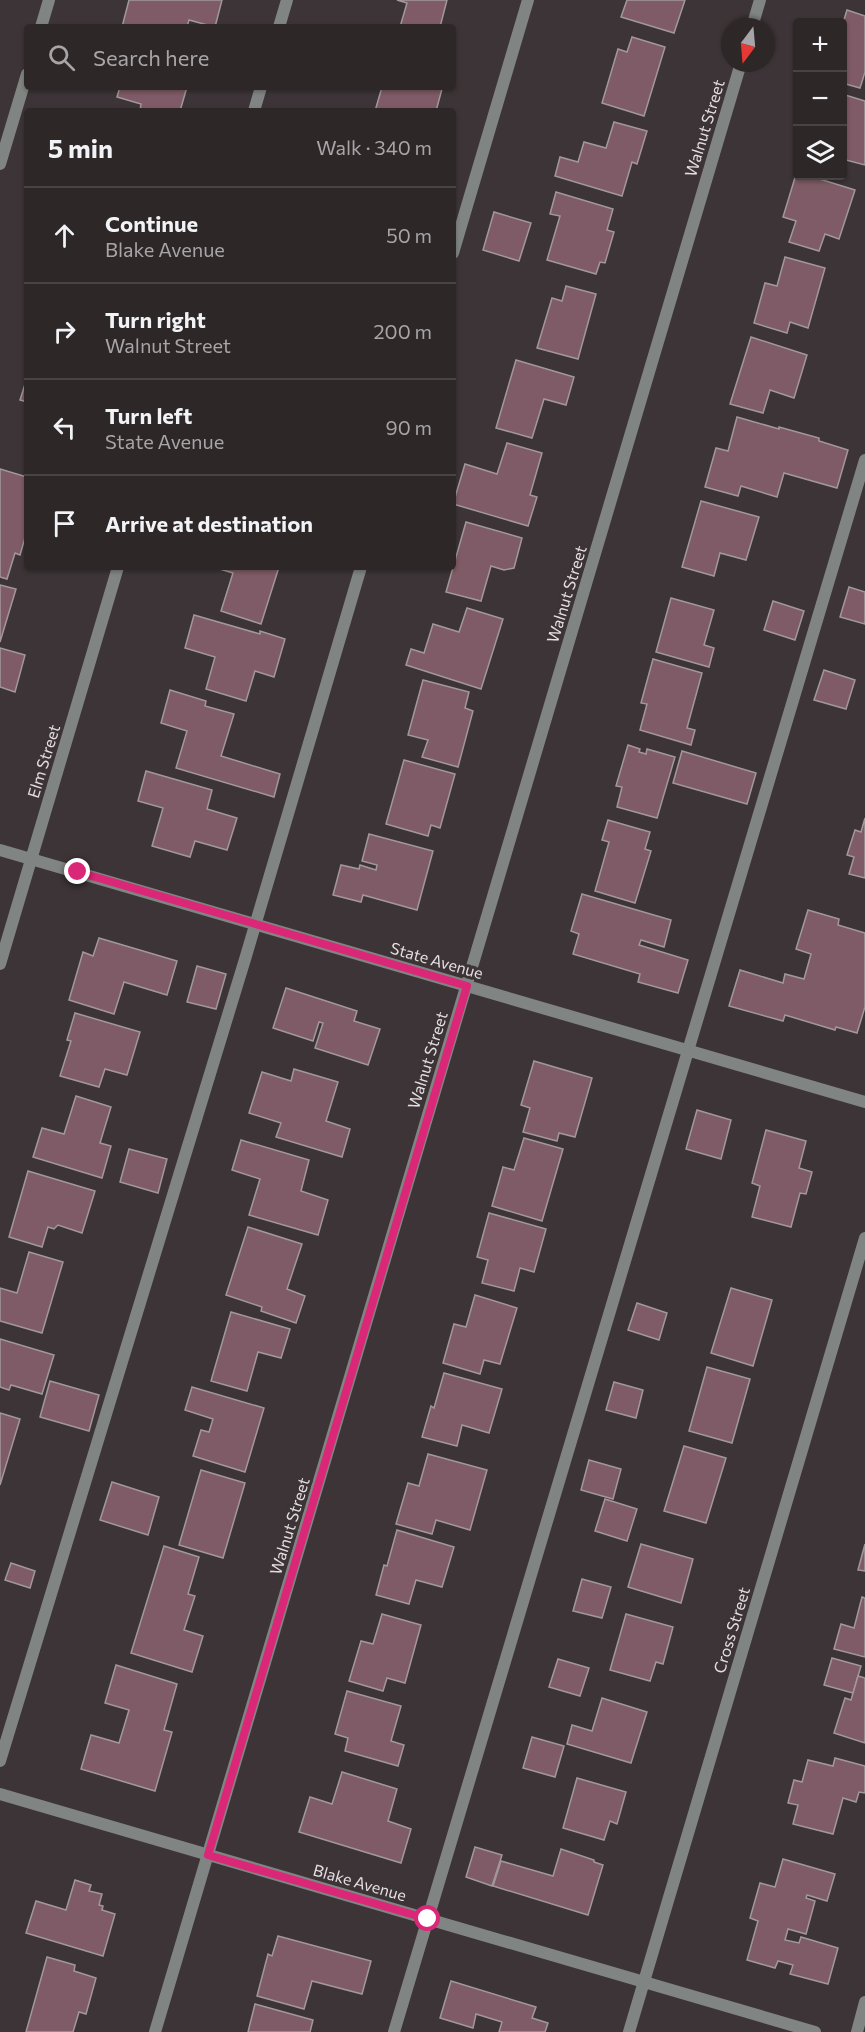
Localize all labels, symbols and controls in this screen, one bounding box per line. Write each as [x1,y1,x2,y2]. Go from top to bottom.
north arrow [721,18,775,72]
map controls [793,18,847,180]
button: + [793,18,847,72]
search box [24,24,456,90]
icon: search [45,41,78,74]
text: Search here [93,44,209,71]
button: − [793,72,847,126]
street label: Walnut Street [680,77,728,179]
button: layers [793,126,847,180]
text: 5 min [48,132,113,163]
text: Walk · 340 m [316,135,432,159]
text: Continue [105,210,198,237]
icon: ahead [48,219,81,252]
text: 50 m [386,223,432,247]
text: Blake Avenue [105,237,225,261]
text: Turn right [105,306,206,333]
icon: right [48,315,81,348]
text: 200 m [374,319,432,343]
text: Walnut Street [105,333,231,357]
text: Turn left [105,402,192,429]
icon: left [48,411,81,444]
text: 90 m [386,415,432,439]
text: State Avenue [105,429,224,453]
icon: arrive [48,507,81,540]
text: Arrive at destination [105,510,313,537]
street label: Walnut Street [542,543,590,645]
street label: Elm Street [23,722,63,800]
route end [64,858,90,884]
street label: State Avenue [389,938,485,982]
street label: Walnut Street [403,1009,451,1111]
street label: Walnut Street [265,1475,313,1577]
street label: Cross Street [709,1584,753,1675]
street label: Blake Avenue [311,1860,409,1904]
route start [414,1905,440,1931]

